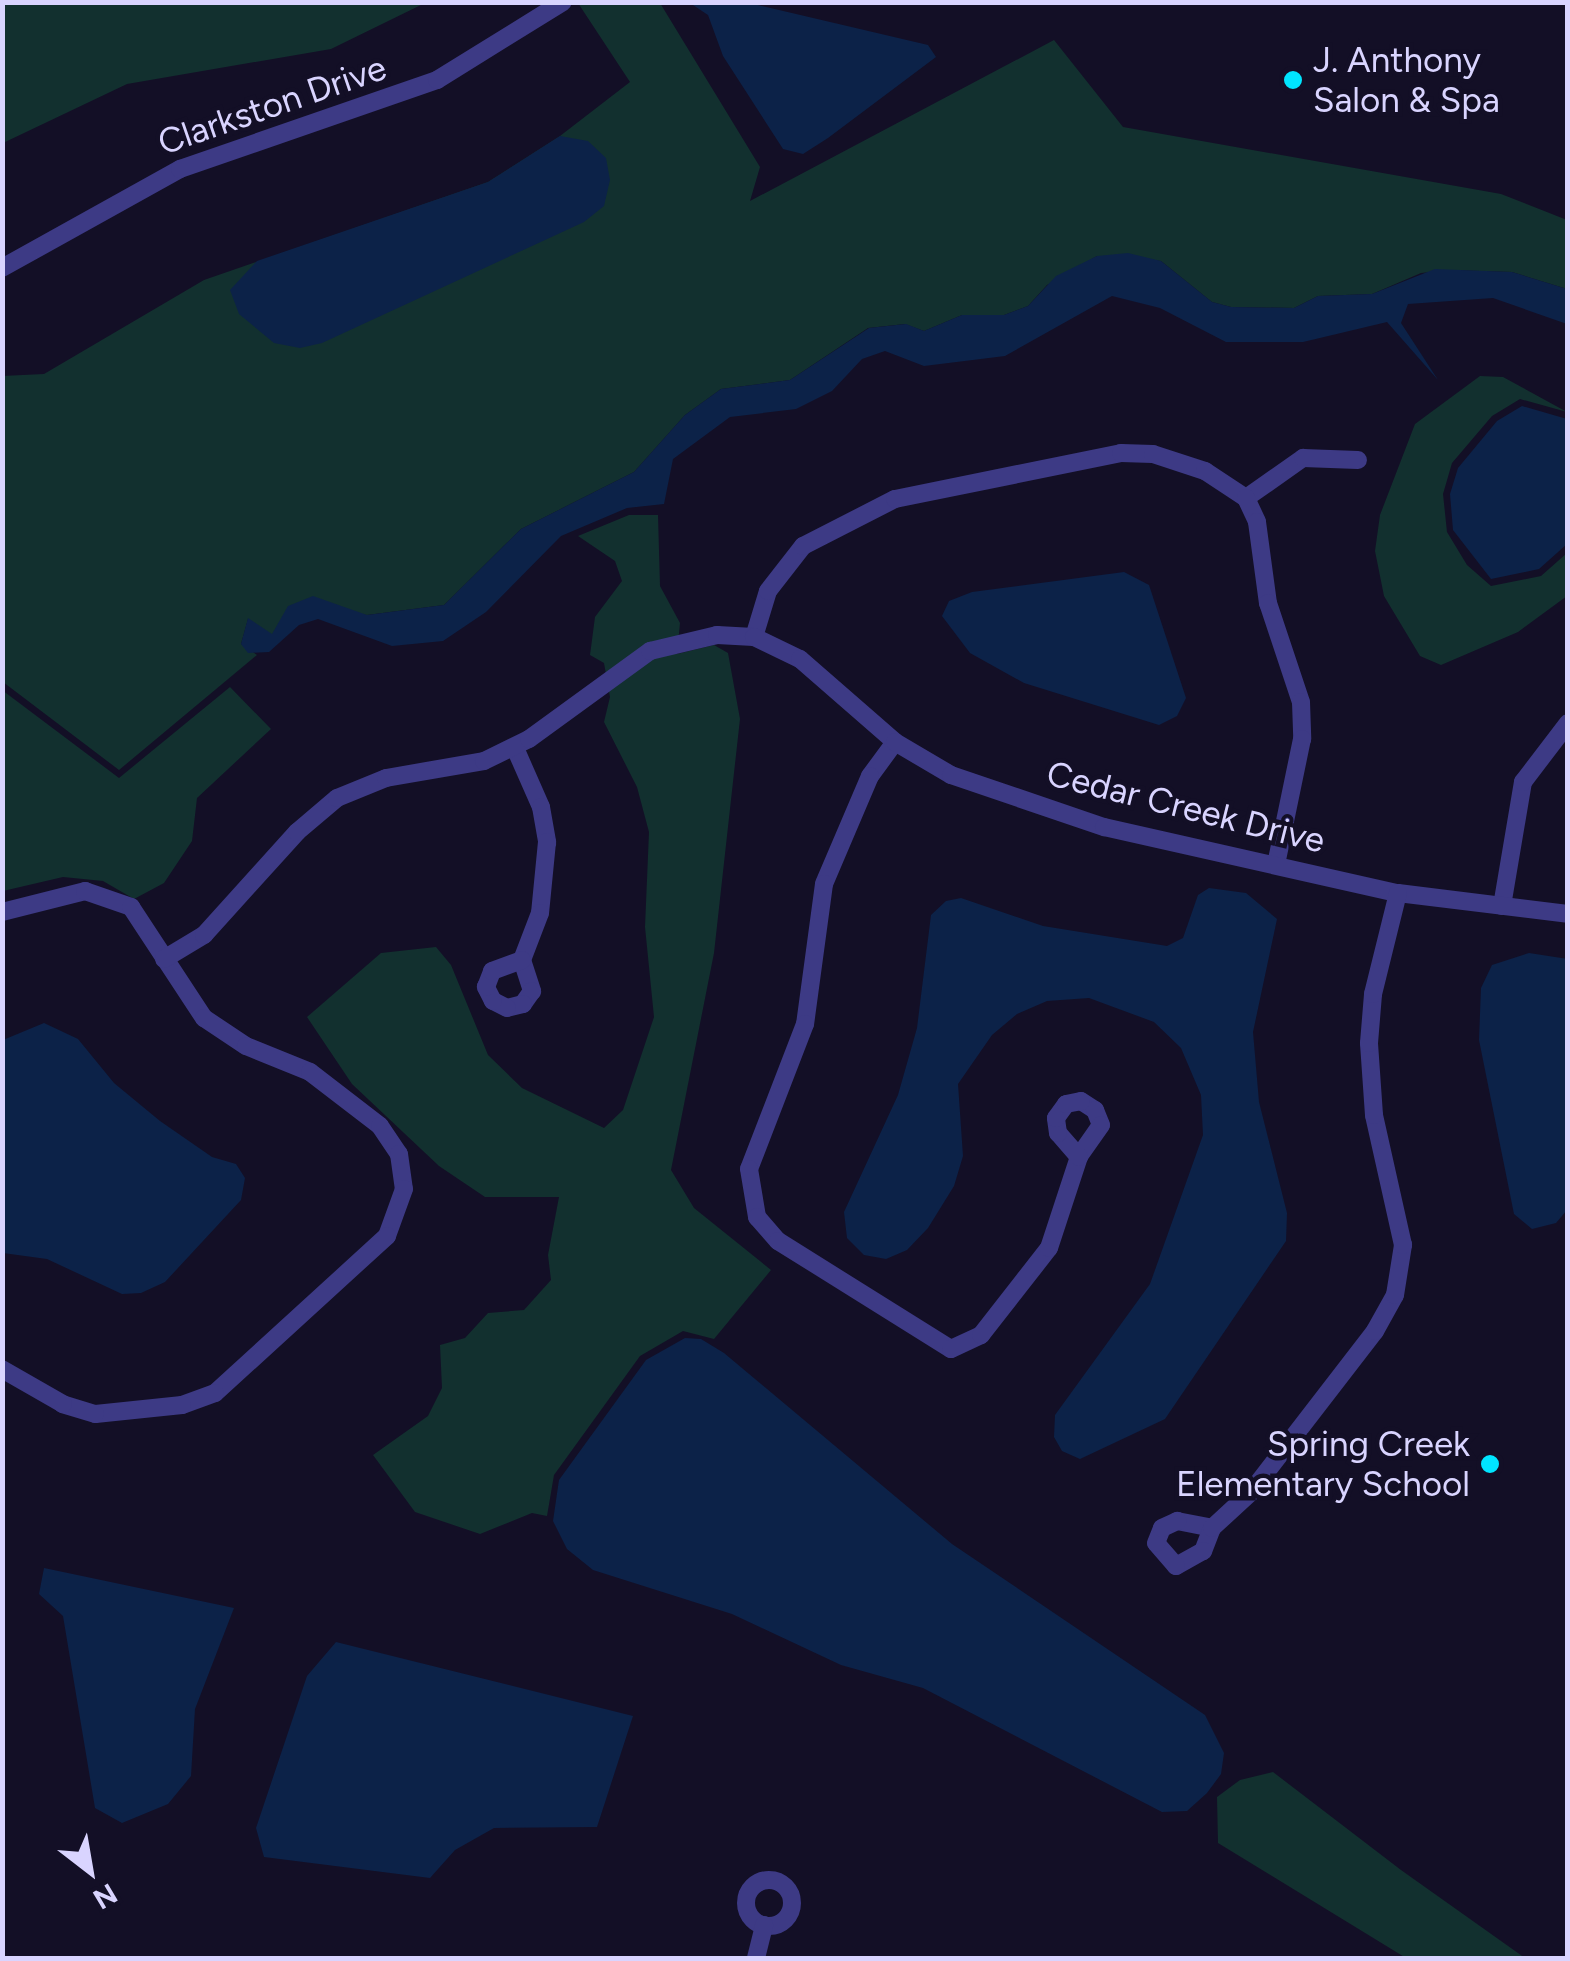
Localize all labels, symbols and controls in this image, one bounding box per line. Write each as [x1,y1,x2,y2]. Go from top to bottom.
place label: J. Anthony Salon & Spa [1313,39,1500,121]
street label: Clarkston Drive [152,46,392,164]
marker: J. Anthony Salon & Spa [1282,69,1304,91]
street label: Cedar Creek Drive [1043,752,1329,862]
place label: Spring Creek Elementary School [1176,1423,1470,1505]
marker: Spring Creek Elementary School [1479,1453,1501,1475]
north arrow [40,1821,140,1921]
text: N [87,1877,123,1917]

